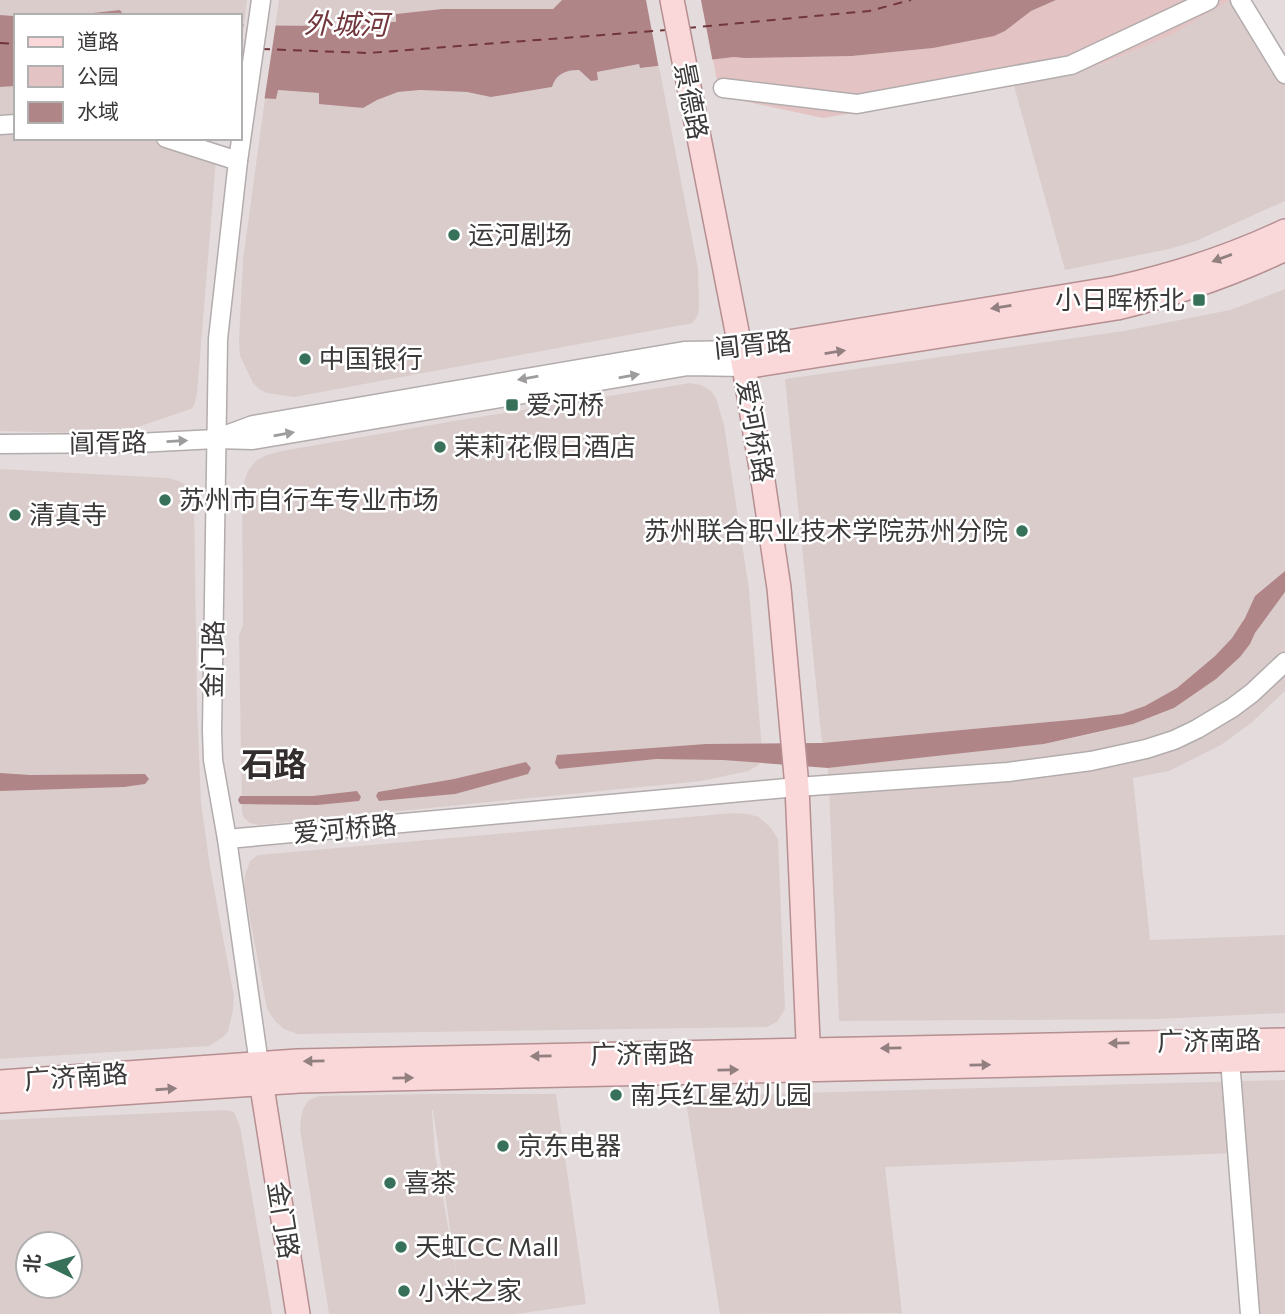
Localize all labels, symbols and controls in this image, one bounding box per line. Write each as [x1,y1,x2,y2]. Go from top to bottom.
water label: 外城河 [304,5,393,41]
legend [14,14,242,140]
text: 道路 [77,28,119,53]
street label: 景德路 [670,59,715,142]
text: 公园 [77,63,119,88]
text: 水域 [77,98,119,123]
place label: 运河剧场 [468,218,572,249]
marker: 运河剧场 [446,227,462,243]
one-way arrow [1212,253,1233,264]
place label: 小日晖桥北 [1055,283,1185,314]
marker: 小日晖桥北 [1191,292,1207,308]
one-way arrow [990,302,1012,313]
street label: 阊胥路 [712,324,793,363]
place label: 中国银行 [319,342,423,373]
one-way arrow [825,347,847,358]
marker: 中国银行 [297,351,313,367]
one-way arrow [618,370,640,381]
one-way arrow [517,373,539,384]
street label: 爱河桥路 [732,377,781,485]
place label: 爱河桥 [526,388,604,419]
marker: 爱河桥 [504,397,520,413]
street label: 阊胥路 [69,425,147,458]
one-way arrow [273,428,295,439]
place label: 茉莉花假日酒店 [454,430,636,461]
one-way arrow [166,435,188,446]
marker: 茉莉花假日酒店 [432,439,448,455]
place label: 苏州市自行车专业市场 [179,483,439,514]
marker: 苏州市自行车专业市场 [157,492,173,508]
place label: 清真寺 [29,498,107,529]
marker: 清真寺 [7,507,23,523]
place label: 苏州联合职业技术学院苏州分院 [644,514,1008,545]
marker: 苏州联合职业技术学院苏州分院 [1014,523,1030,539]
street label: 金门路 [195,620,228,698]
district label: 石路 [241,742,307,783]
street label: 爱河桥路 [292,808,398,847]
street label: 广济南路 [1157,1023,1261,1056]
street label: 广济南路 [590,1036,694,1069]
one-way arrow [1108,1038,1130,1049]
one-way arrow [880,1042,902,1054]
one-way arrow [530,1050,552,1062]
one-way arrow [303,1055,325,1067]
street label: 广济南路 [23,1056,129,1095]
one-way arrow [970,1059,992,1071]
one-way arrow [718,1065,740,1076]
one-way arrow [392,1073,414,1084]
place label: 南兵红星幼儿园 [630,1078,812,1109]
one-way arrow [155,1083,177,1094]
marker: 南兵红星幼儿园 [608,1087,624,1103]
place label: 京东电器 [517,1129,621,1160]
marker: 京东电器 [495,1138,511,1154]
place label: 喜茶 [404,1166,456,1197]
marker: 喜茶 [382,1175,398,1191]
street label: 金门路 [263,1179,306,1261]
north arrow [14,1230,84,1300]
place label: 天虹CC Mall [415,1230,559,1261]
marker: 天虹CC Mall [393,1239,409,1255]
text: 北 [19,1253,44,1274]
place label: 小米之家 [418,1274,522,1305]
marker: 小米之家 [396,1283,412,1299]

